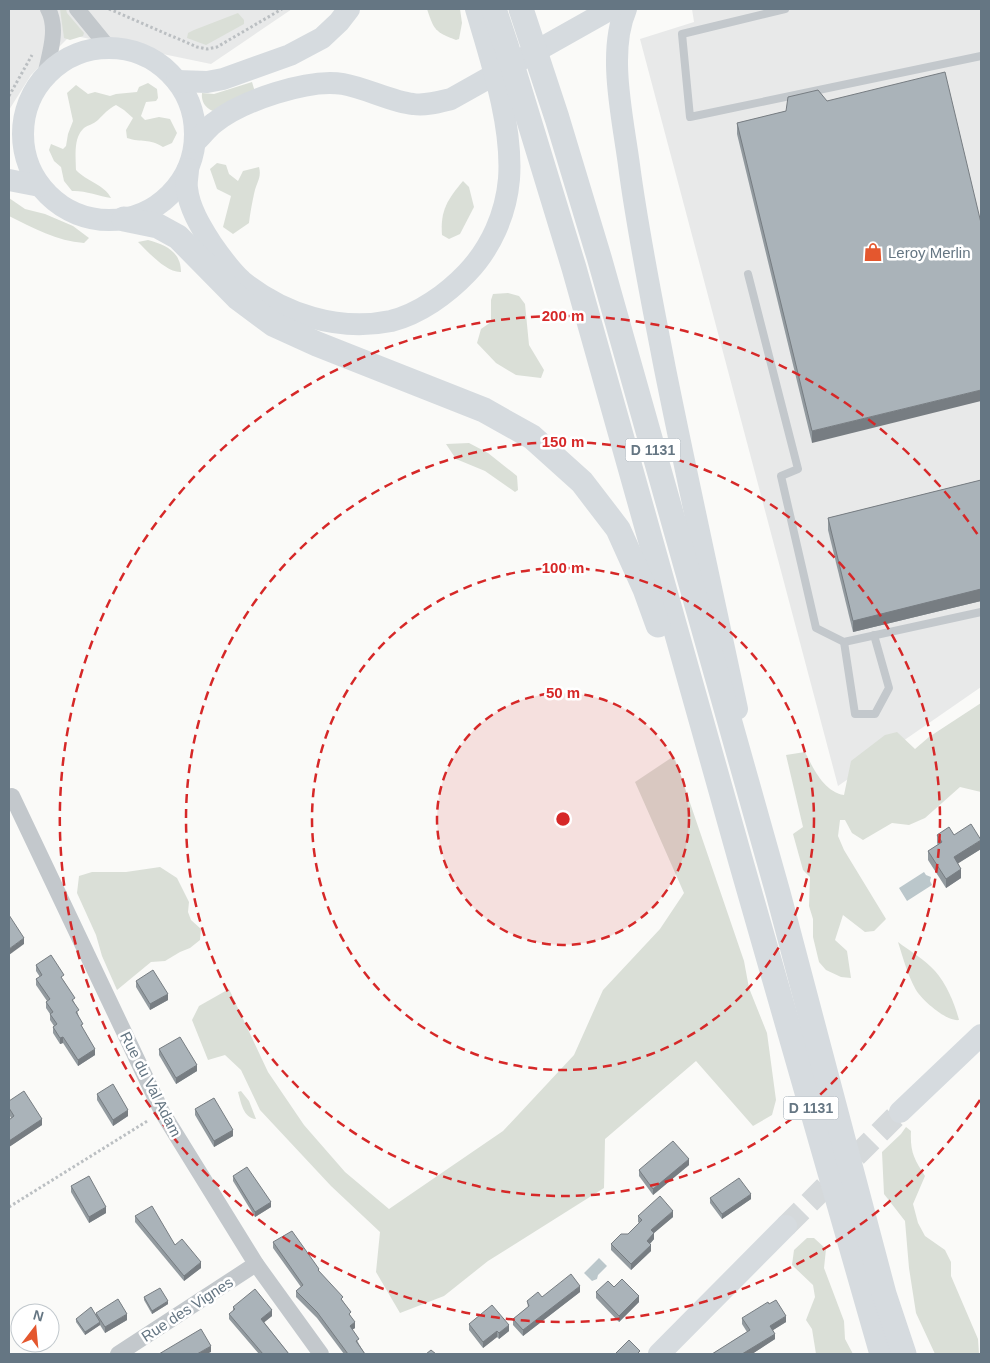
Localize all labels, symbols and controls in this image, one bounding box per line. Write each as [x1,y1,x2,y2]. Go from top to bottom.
shop icon: Leroy Merlin [862,241,884,263]
place label: Leroy Merlin [888,244,971,261]
text: 200 m [542,307,584,324]
text: 150 m [542,433,584,450]
road number: D 1131 [626,438,680,462]
text: 100 m [542,559,584,576]
text: 50 m [546,684,580,701]
centre of rings [554,810,572,828]
street label: Rue du Val Adam [117,1029,185,1139]
road number: D 1131 [784,1096,838,1120]
street label: Rue des Vignes [138,1273,236,1345]
north arrow [10,1303,60,1353]
text: N [32,1306,46,1325]

